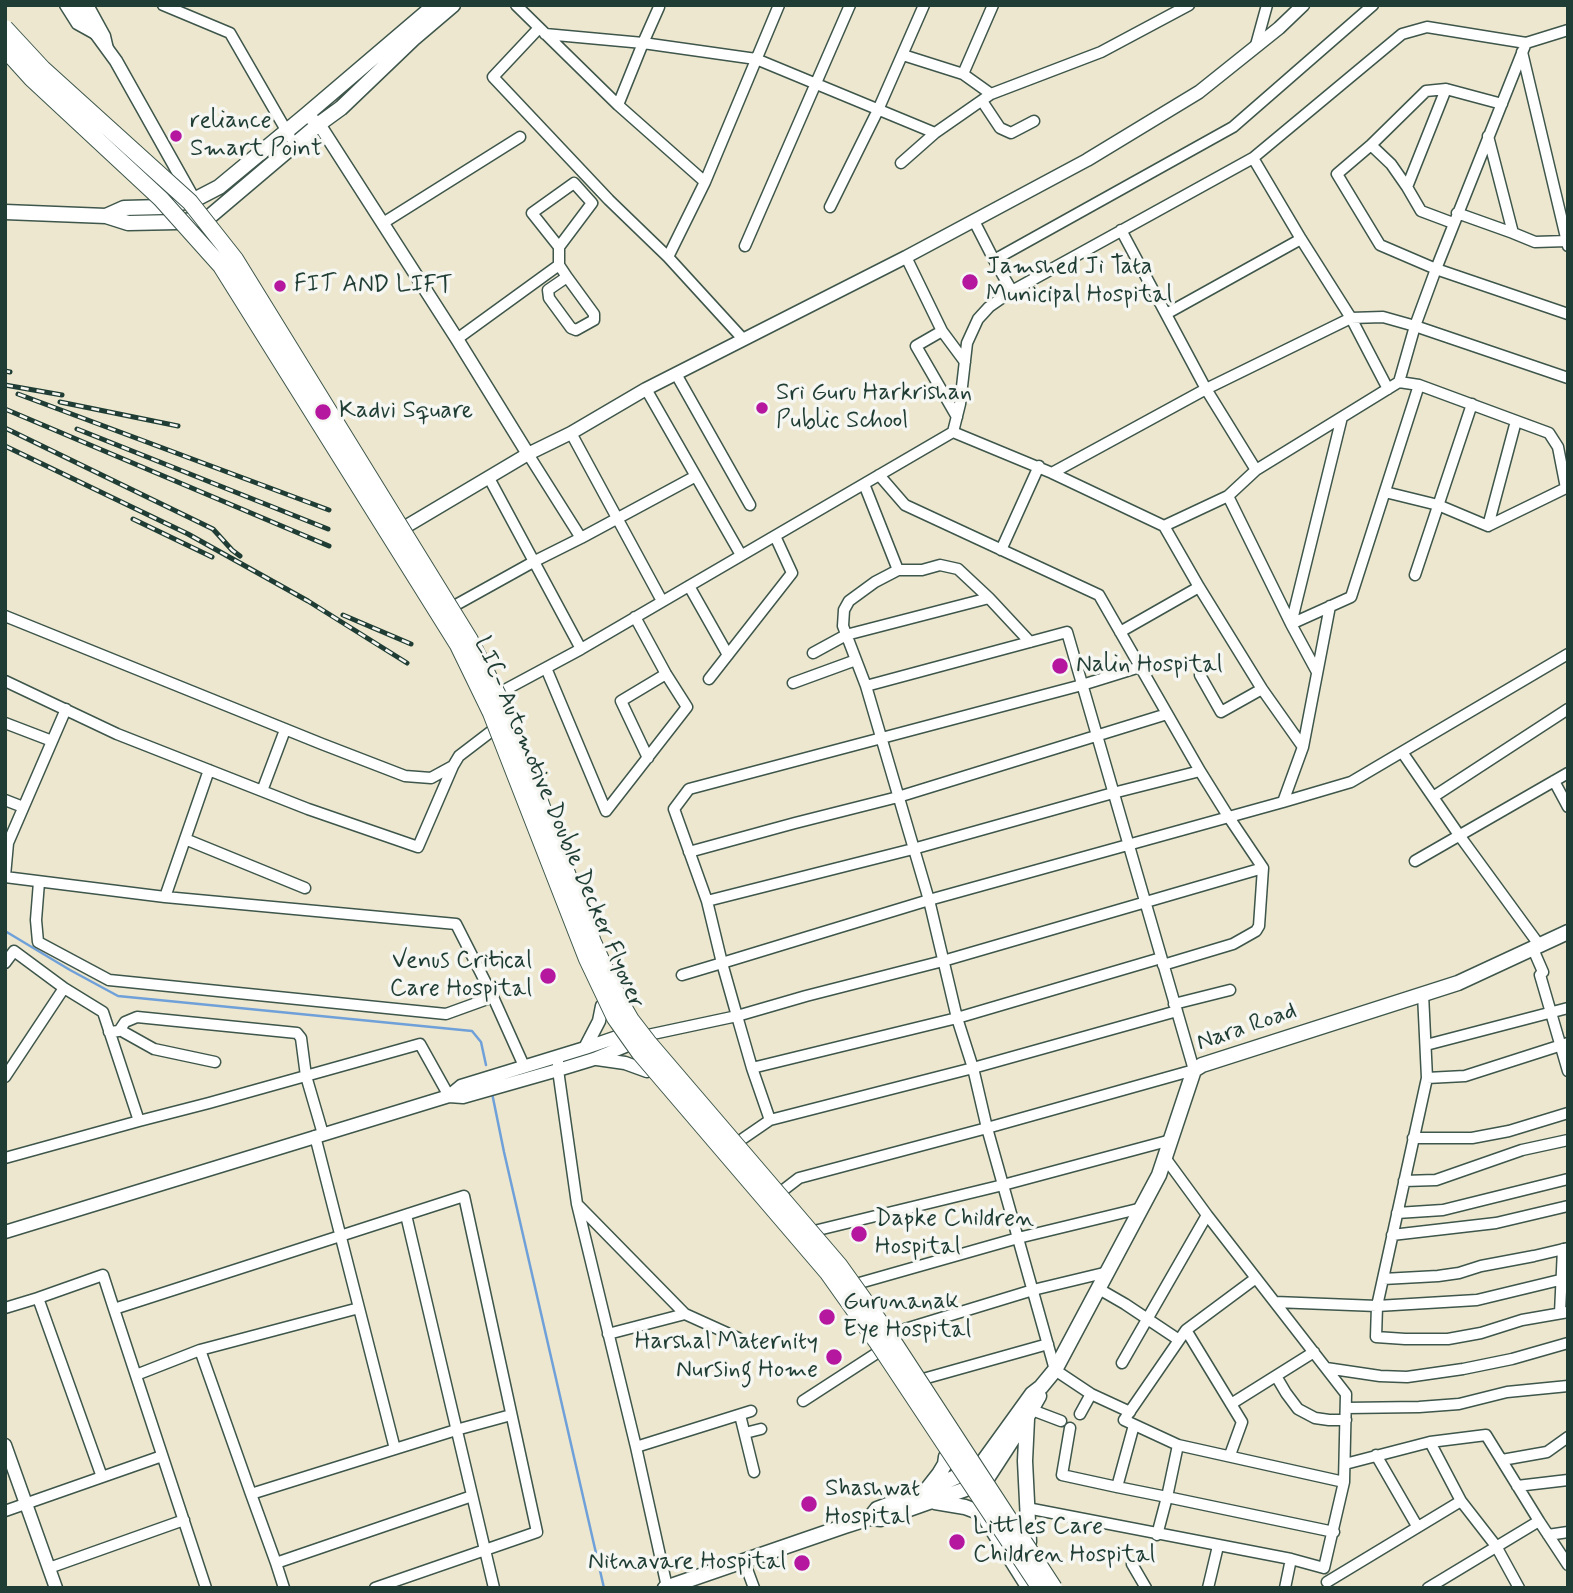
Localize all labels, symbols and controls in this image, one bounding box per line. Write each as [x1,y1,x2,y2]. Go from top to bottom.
place label: reliance Smart Point [190,108,322,164]
marker: reliance Smart Point [168,128,184,144]
place label: Jamshed Ji Tata Municipal Hospital [986,254,1172,310]
place label: FIT AND LIFT [294,272,453,300]
marker: Jamshed Ji Tata Municipal Hospital [960,272,980,292]
marker: FIT AND LIFT [272,278,288,294]
place label: Sri Guru Harkrishan Public School [776,380,972,436]
place label: Kadvi Square [339,398,473,426]
marker: Sri Guru Harkrishan Public School [754,400,770,416]
marker: Kadvi Square [313,402,333,422]
street label: LIC- Automotive Double Decker Flyover [466,633,650,1013]
place label: Nalin Hospital [1076,652,1223,680]
marker: Nalin Hospital [1050,656,1070,676]
place label: Venus Critical Care Hospital [390,948,532,1004]
marker: Venus Critical Care Hospital [538,966,558,986]
street label: Nara Road [1193,997,1301,1059]
place label: Dapke Children Hospital [875,1206,1034,1262]
marker: Dapke Children Hospital [849,1224,869,1244]
place label: Gurunanak Eye Hospital [843,1289,971,1345]
marker: Gurunanak Eye Hospital [817,1307,837,1327]
place label: Harshal Maternity Nursing Home [635,1329,818,1385]
marker: Harshal Maternity Nursing Home [824,1347,844,1367]
place label: Shashwat Hospital [825,1476,920,1532]
marker: Shashwat Hospital [799,1494,819,1514]
place label: Littles Care Children Hospital [973,1514,1155,1570]
marker: Littles Care Children Hospital [947,1532,967,1552]
place label: Nitnavare Hospital [588,1549,786,1577]
marker: Nitnavare Hospital [792,1553,812,1573]

